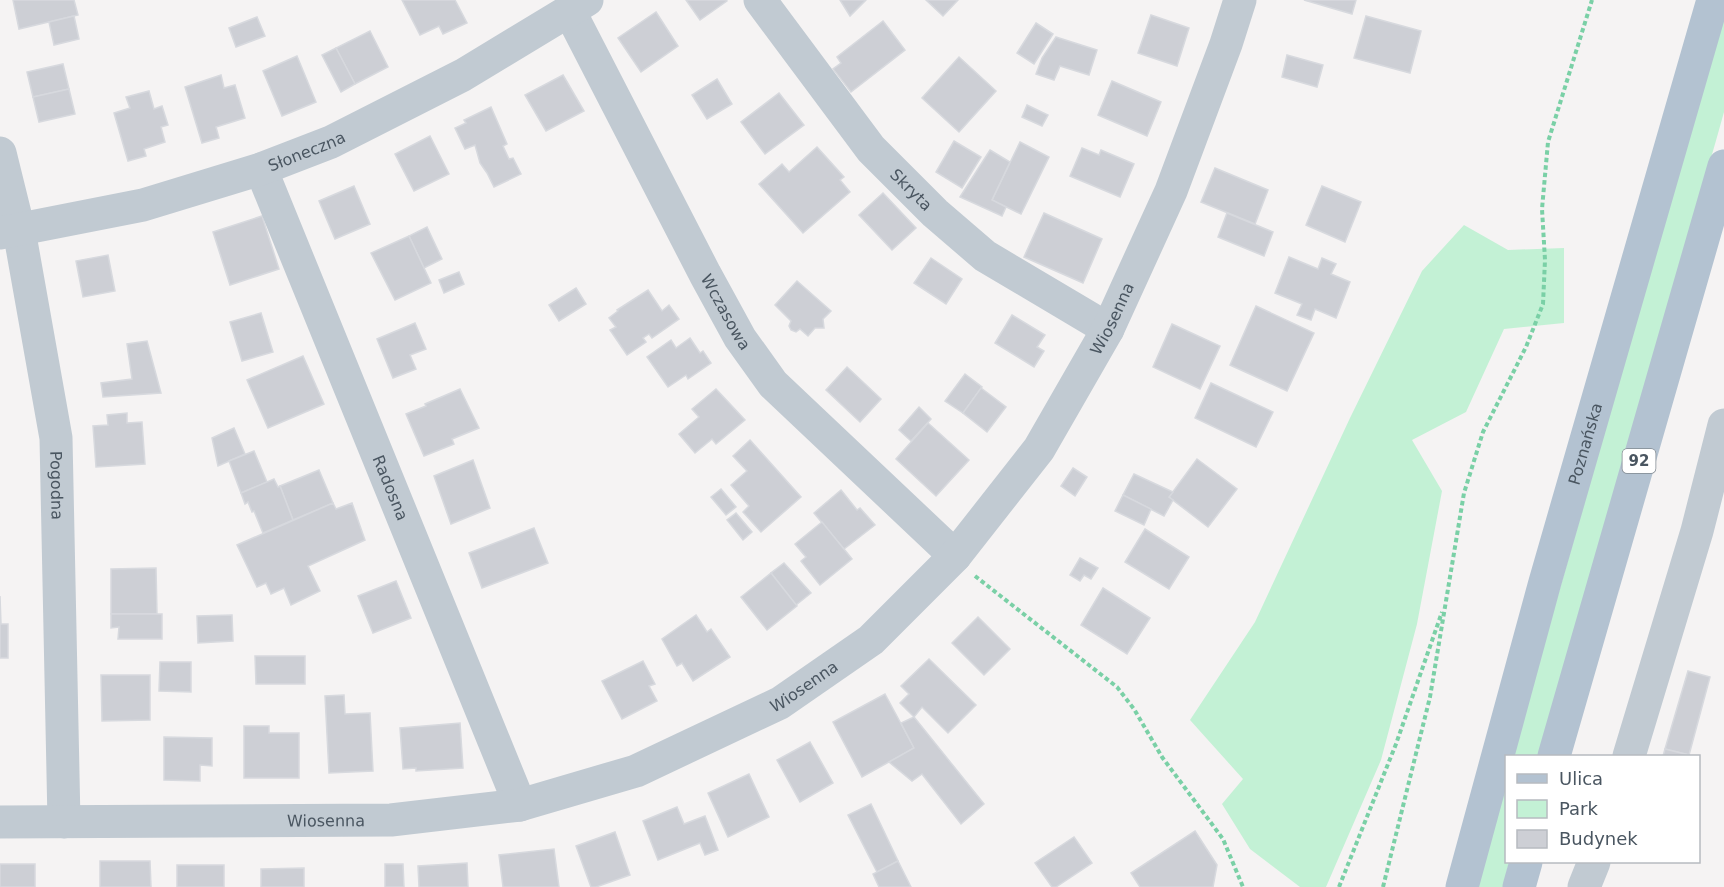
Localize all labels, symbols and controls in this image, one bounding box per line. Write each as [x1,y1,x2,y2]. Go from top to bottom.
street label: Słoneczna [265,127,349,175]
street label: Skryta [886,165,936,215]
street label: Wczasowa [697,271,754,354]
street label: Wiosenna [1086,280,1138,358]
street label: Poznańska [1565,401,1606,487]
road number: 92 [1622,449,1656,473]
street label: Pogodna [46,451,67,520]
street label: Radosna [369,452,412,523]
street label: Wiosenna [767,657,842,716]
legend [1505,755,1700,863]
text: Ulica [1559,768,1603,789]
text: Park [1559,798,1598,819]
street label: Wiosenna [287,811,365,831]
text: Budynek [1559,828,1638,849]

